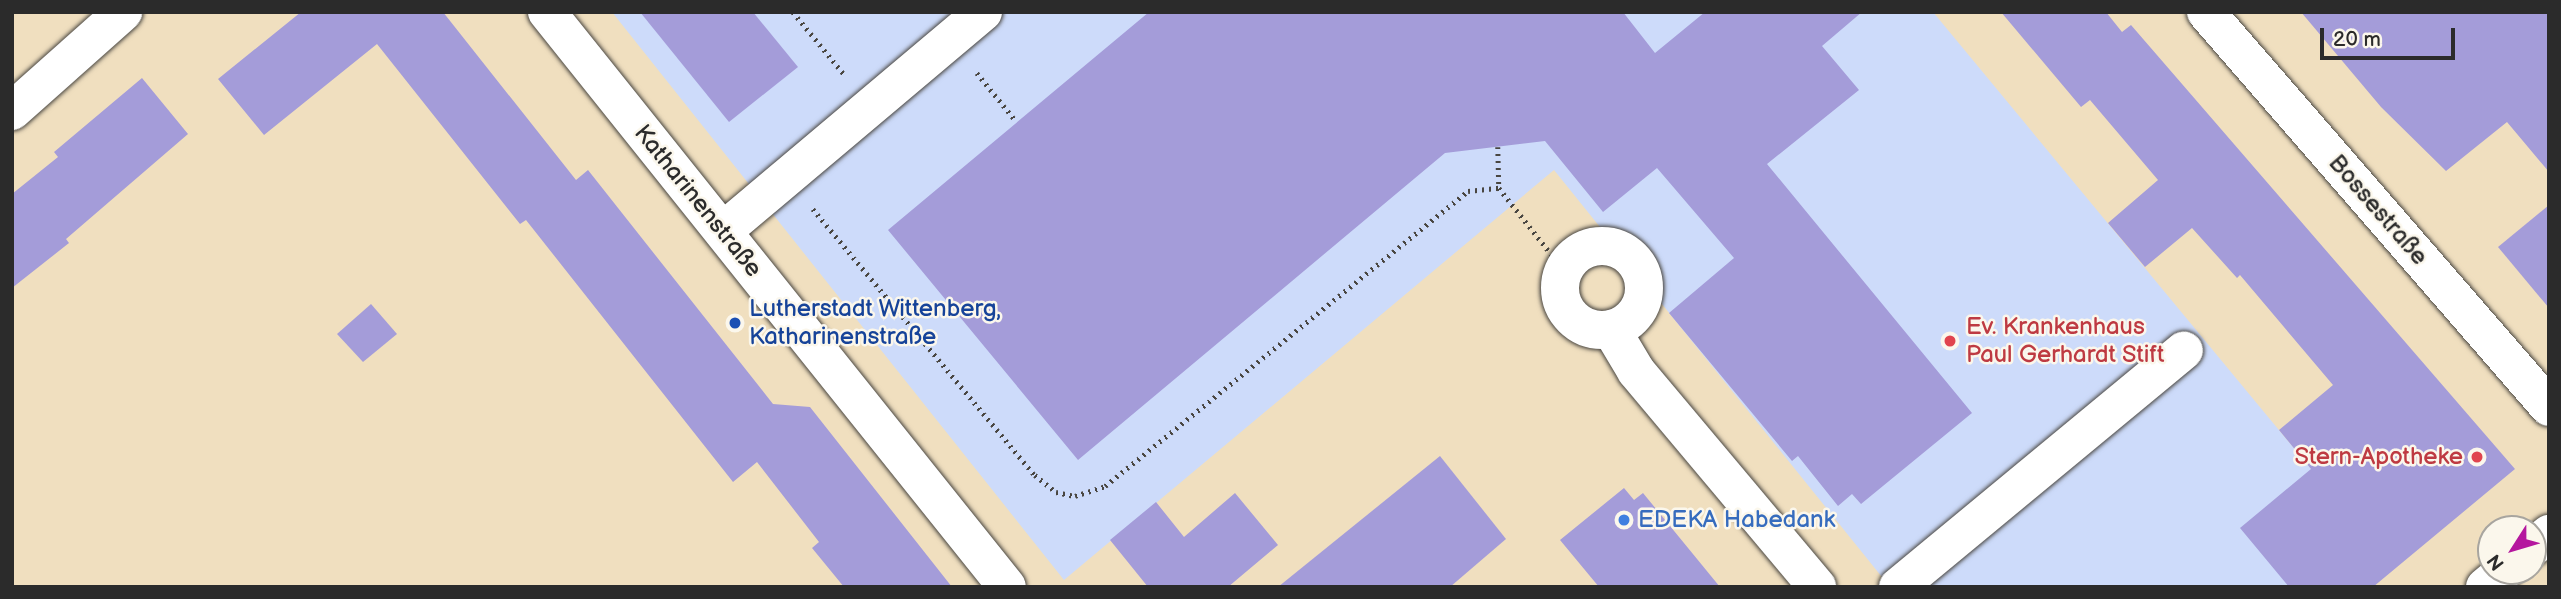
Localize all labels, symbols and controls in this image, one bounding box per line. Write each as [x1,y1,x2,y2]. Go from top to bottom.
scale bar [2323,14,2458,58]
text: 20 m [2333,27,2381,52]
street label: Katharinenstraße [628,119,768,283]
street label: Bossestraße [2322,149,2434,271]
place label: Lutherstadt Wittenberg, Katharinenstraße [749,295,1002,351]
place label: Ev. Krankenhaus Paul Gerhardt Stift [1966,313,2165,369]
marker: Lutherstadt Wittenberg, Katharinenstraße [727,315,743,331]
marker: Ev. Krankenhaus Paul Gerhardt Stift [1940,331,1960,351]
place label: Stern-Apotheke [2294,443,2463,471]
marker: Stern-Apotheke [2469,449,2485,465]
place label: EDEKA Habedank [1638,506,1835,534]
marker: EDEKA Habedank [1616,512,1632,528]
north arrow [2477,515,2547,585]
text: N [2483,549,2510,574]

